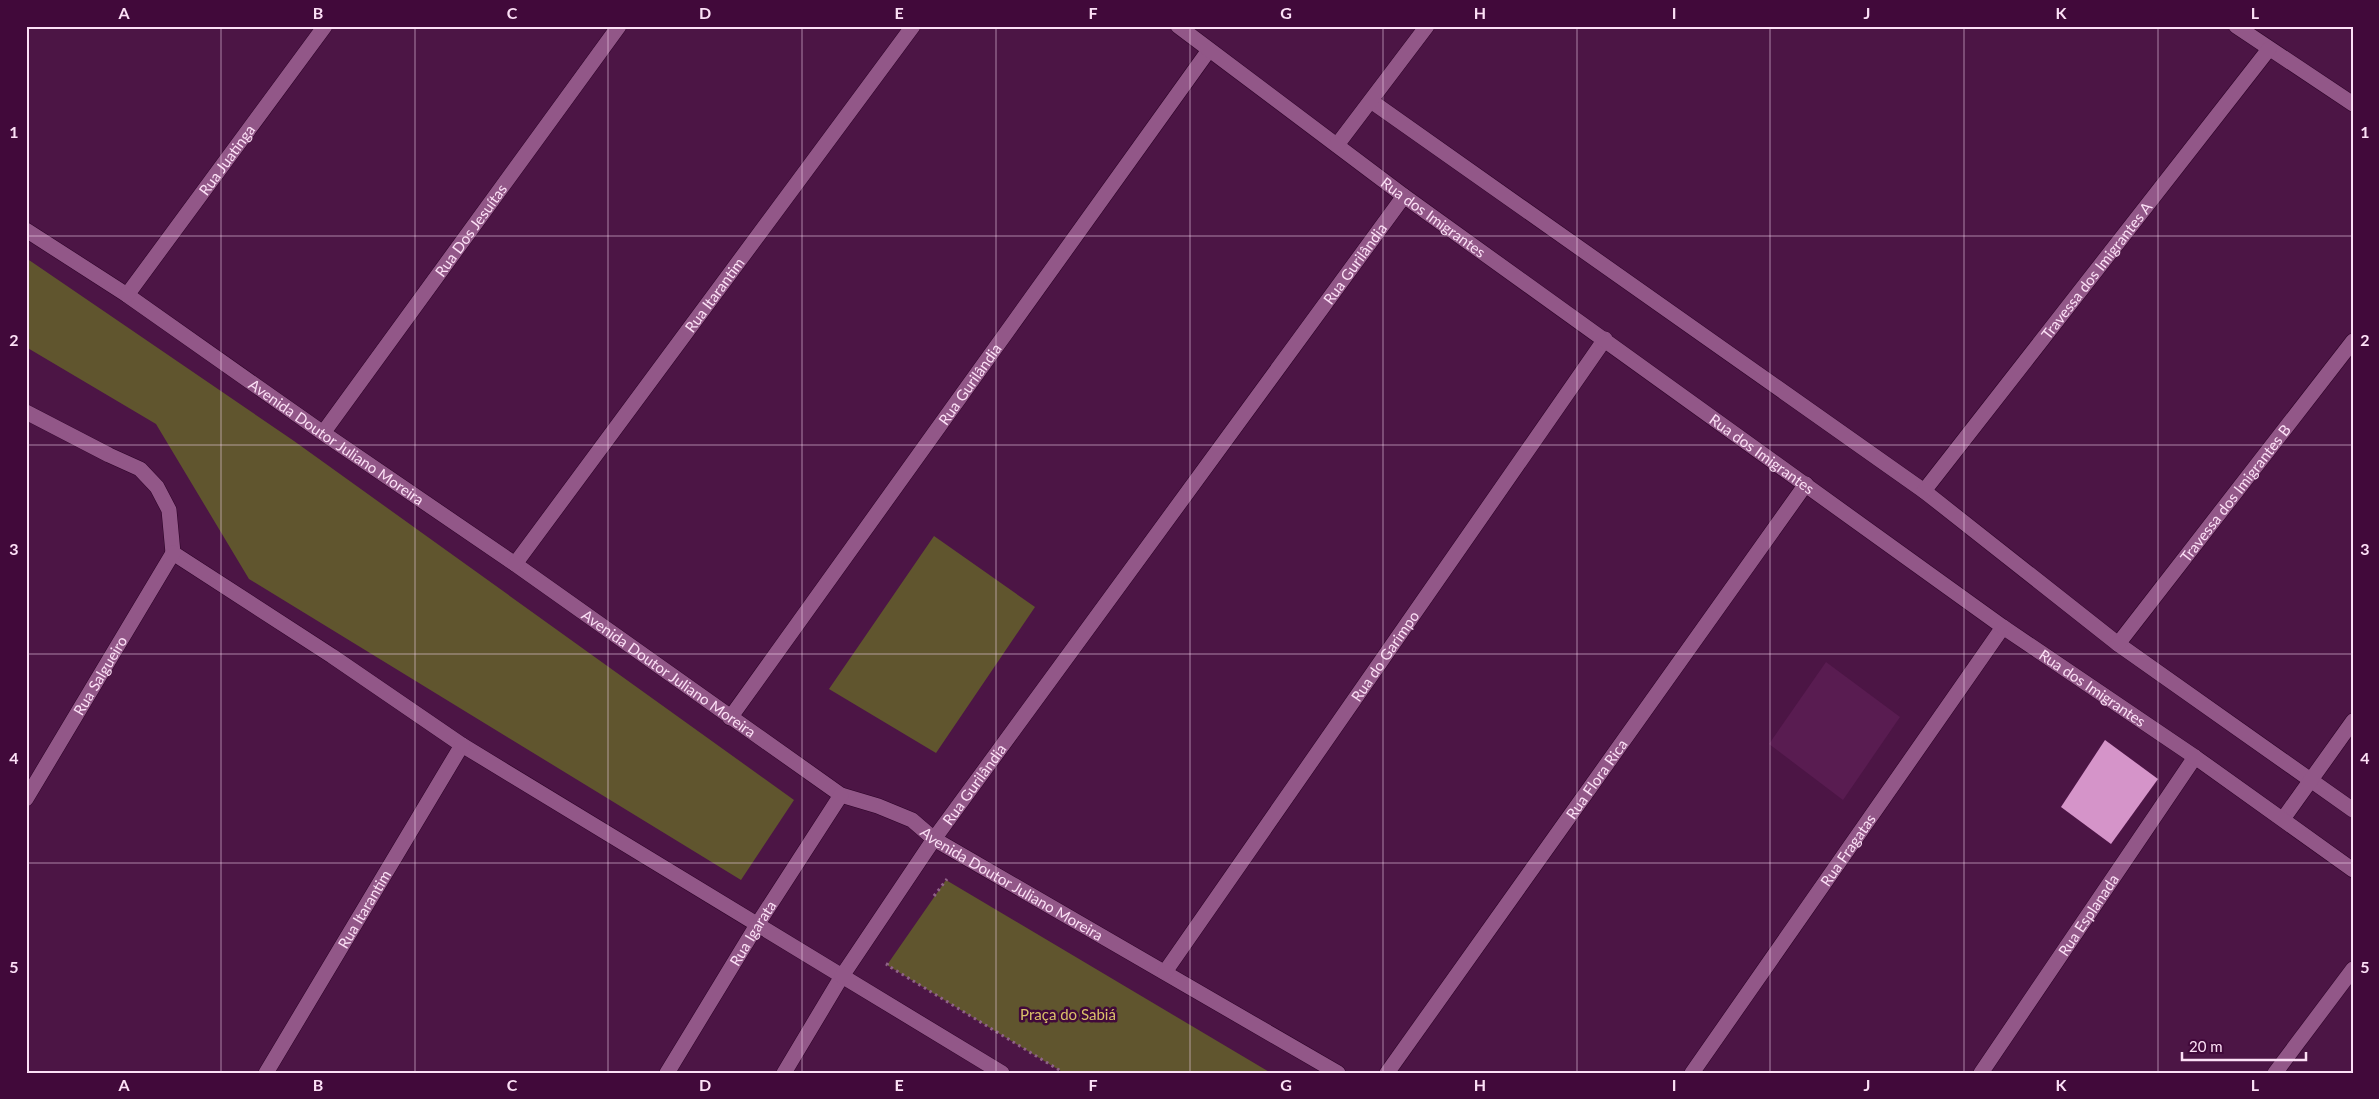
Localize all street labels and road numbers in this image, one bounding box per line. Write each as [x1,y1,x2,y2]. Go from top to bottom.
street label: Rua Juatinga [195,121,258,199]
street label: Rua dos Imigrantes [1378,173,1489,261]
street label: Rua Dos Jesuítas [431,180,510,280]
street label: Travessa dos Imigrantes A [2037,197,2156,342]
street label: Rua Gurilândia [1319,219,1390,308]
street label: Rua Itarantim [681,254,748,336]
street label: Rua Gurilândia [934,340,1005,428]
street label: Avenida Doutor Juliano Moreira [246,375,428,508]
street label: Rua dos Imigrantes [1706,410,1818,497]
street label: Travessa dos Imigrantes B [2176,421,2294,565]
street label: Avenida Doutor Juliano Moreira [579,605,759,741]
street label: Rua do Garimpo [1347,607,1422,705]
street label: Rua Salgueiro [69,632,130,718]
street label: Rua dos Imigrantes [2036,645,2149,730]
street label: Rua Flora Rica [1562,736,1631,822]
street label: Rua Gurilândia [938,740,1010,828]
street label: Rua Fragatas [1816,810,1879,889]
street label: Avenida Doutor Juliano Moreira [917,823,1107,944]
street label: Rua Itarantim [334,867,394,952]
street label: Rua Esplanada [2054,870,2122,959]
street label: Rua Igarata [725,897,780,969]

